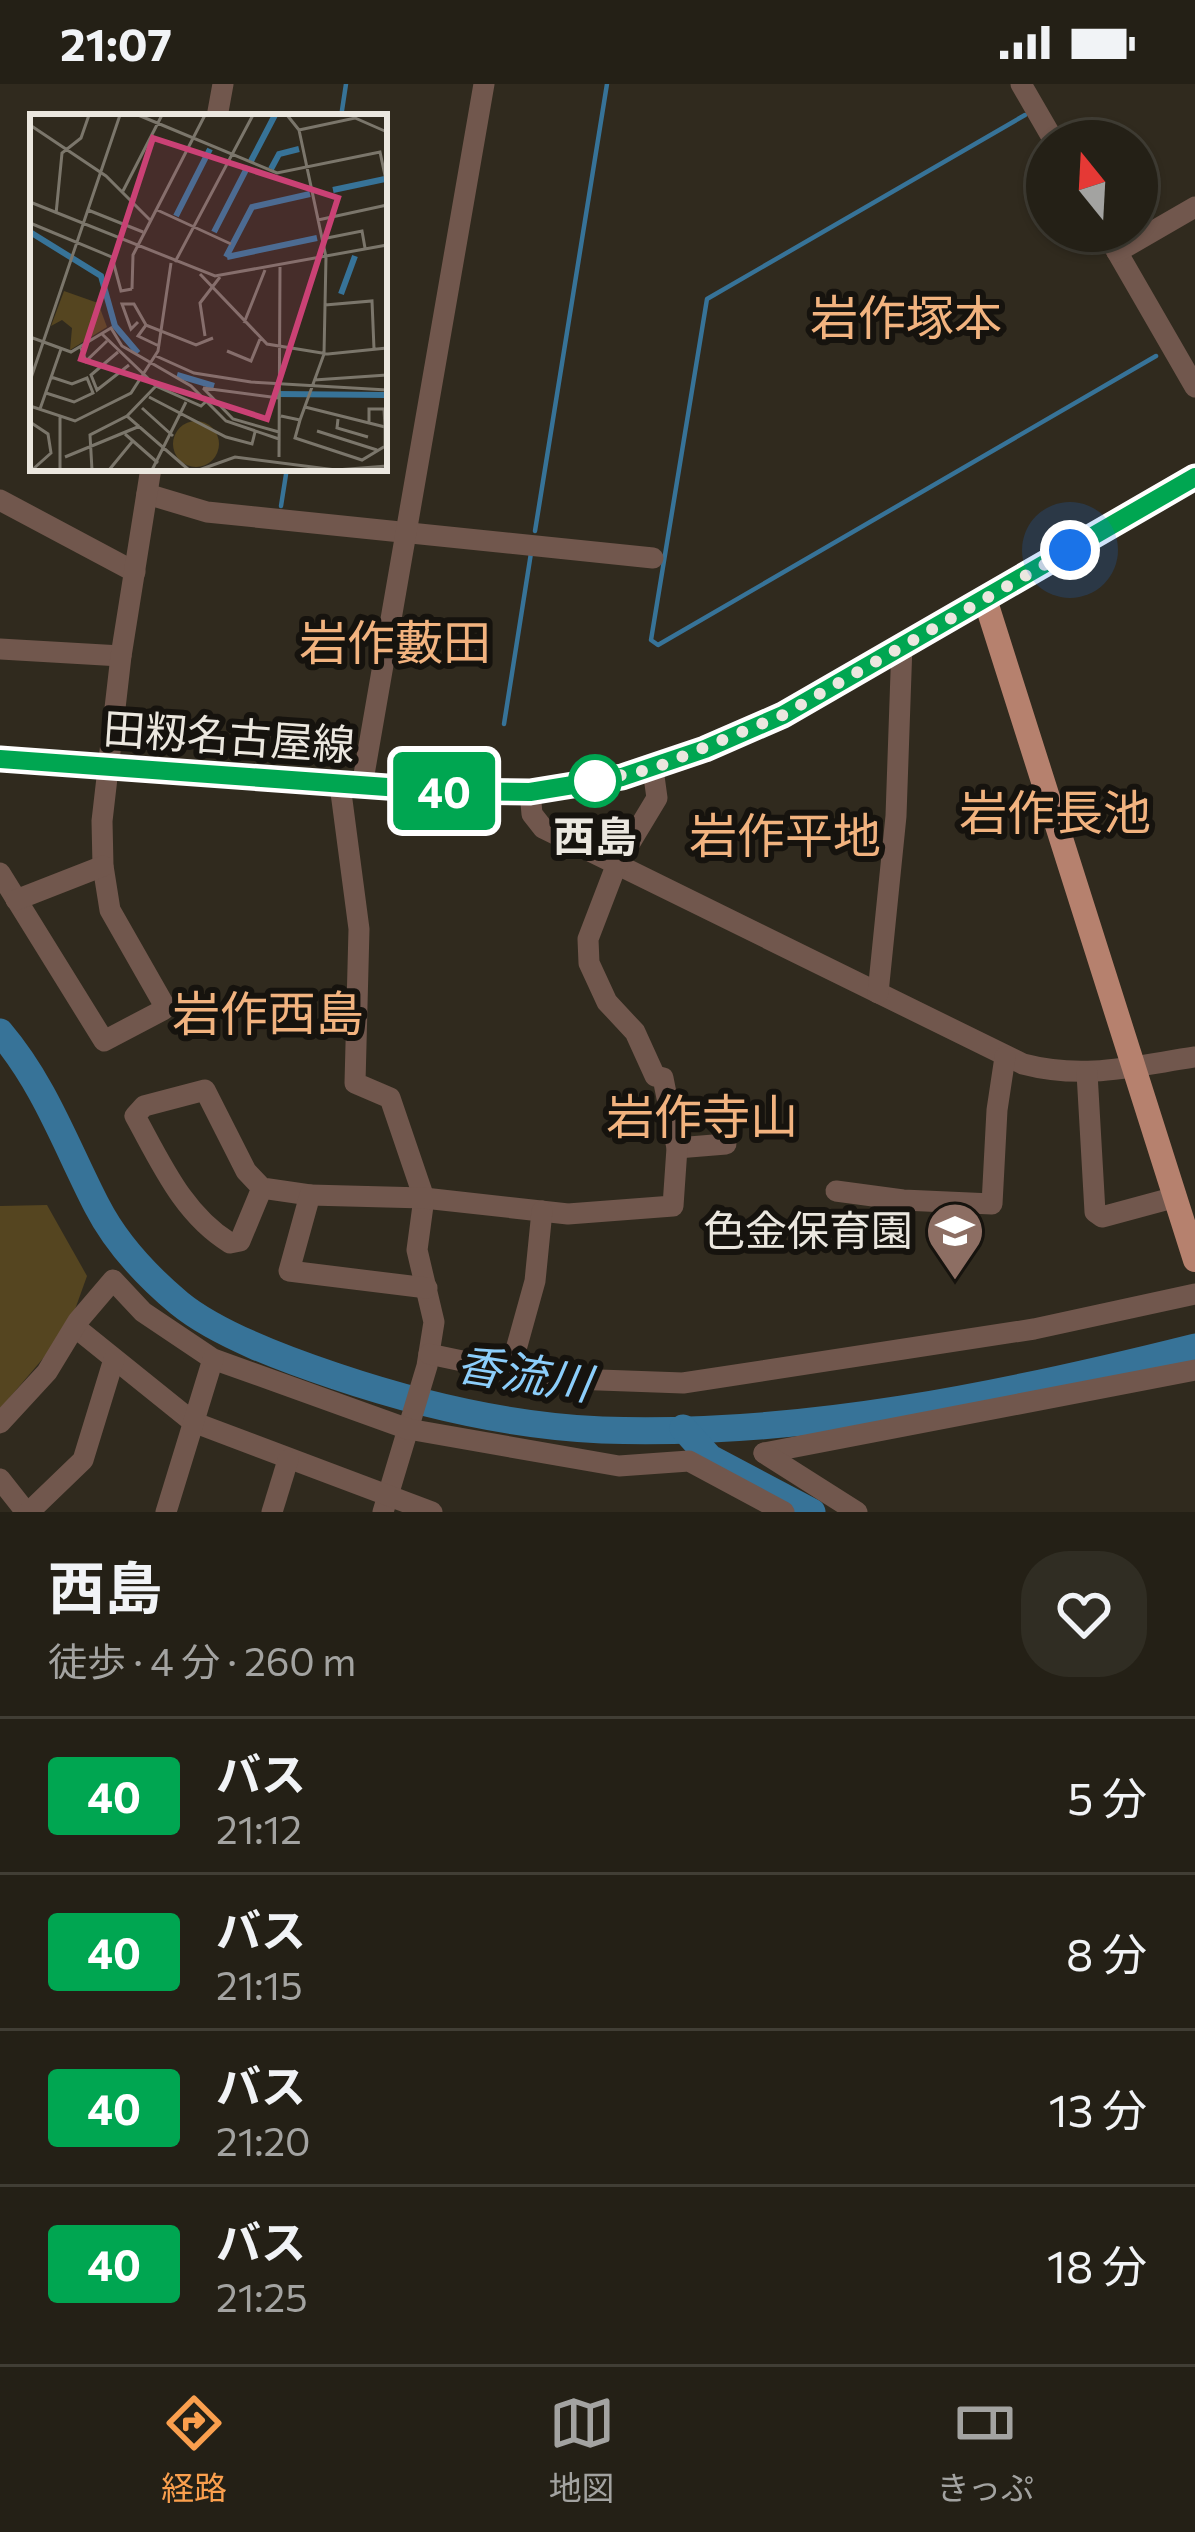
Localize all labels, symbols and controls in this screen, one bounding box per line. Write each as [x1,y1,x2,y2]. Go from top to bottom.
text: 21:07 [60,15,172,70]
inset map [30,114,387,471]
north arrow [1026,120,1158,252]
map controls [1026,120,1158,252]
district label: 岩作塚本 [810,286,1002,345]
your location [1040,520,1100,580]
district label: 岩作藪田 [299,611,491,670]
street label: 田籾名古屋線 [102,700,357,770]
line badge: 40 [390,752,498,830]
marker: 西島 [570,756,620,806]
text: 40 [417,765,471,817]
district label: 岩作長池 [959,781,1151,840]
district label: 岩作平地 [689,804,881,863]
place label: 西島 [553,809,637,861]
district label: 岩作西島 [172,982,364,1041]
district label: 岩作寺山 [606,1085,798,1144]
school or university icon: 色金保育園 [924,1200,986,1282]
place label: 色金保育園 [703,1203,913,1255]
water label: 香流川 [453,1334,599,1410]
text: 西島 [48,1551,162,1621]
button: heart [1021,1551,1147,1677]
text: 徒歩 · 4 分 · 260 m [48,1636,356,1684]
text: バス [216,1745,306,1800]
text: 5 分 [1068,1769,1147,1824]
text: 40 [87,1770,141,1822]
text: 21:12 [216,1804,302,1852]
text: バス [216,1901,306,1956]
text: 8 分 [1066,1925,1147,1980]
text: 40 [87,1926,141,1978]
text: 21:15 [216,1960,303,2008]
text: バス [216,2057,306,2112]
text: 13 分 [1048,2081,1147,2136]
text: 40 [87,2082,141,2134]
text: 21:20 [216,2116,310,2164]
text: バス [216,2213,306,2268]
text: 18 分 [1047,2237,1147,2292]
text: 40 [87,2238,141,2290]
text: 21:25 [216,2272,308,2320]
tab: 経路 [161,2390,227,2510]
tab: 地図 [549,2390,615,2510]
tab: きっぷ [936,2390,1034,2510]

